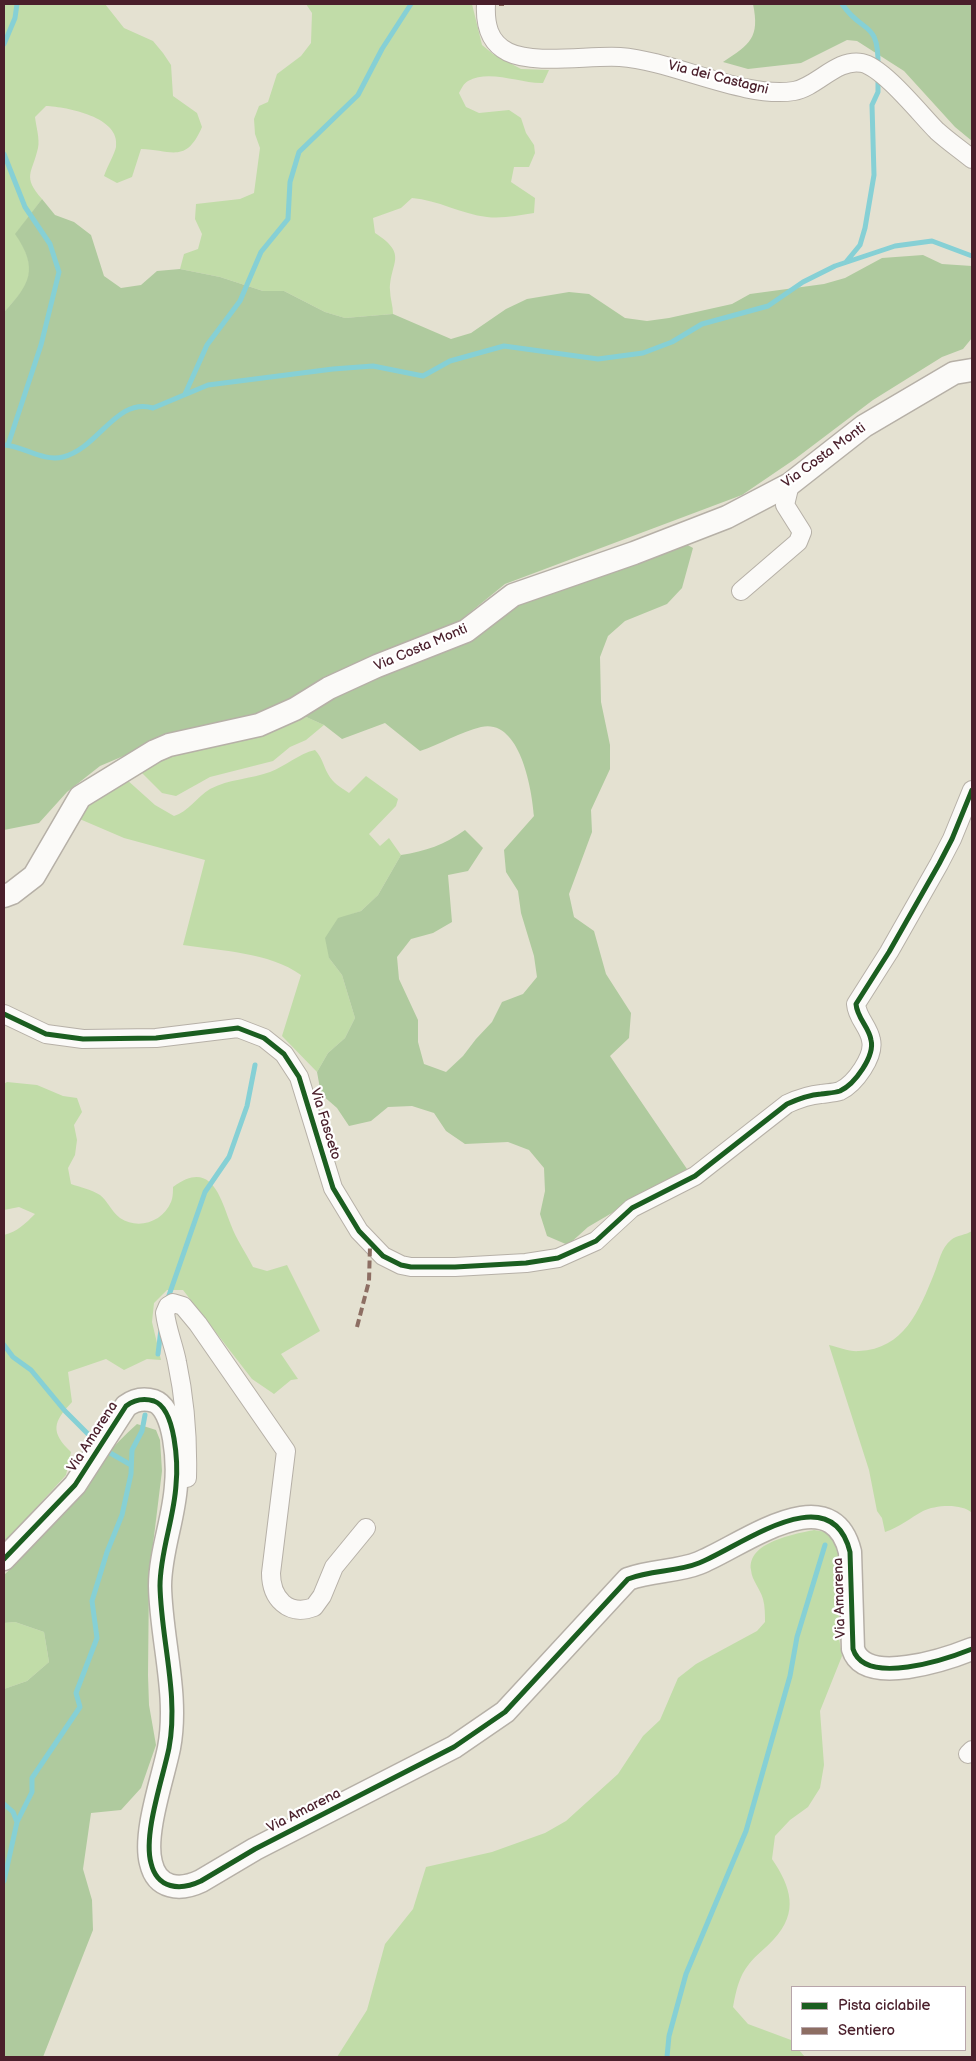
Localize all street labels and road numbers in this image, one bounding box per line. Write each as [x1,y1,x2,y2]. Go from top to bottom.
street label: Via dei Castagni [666,57,770,99]
street label: Via Costa Monti [779,420,869,492]
street label: Via Costa Monti [372,621,470,675]
street label: Via Fasceto [306,1086,344,1162]
street label: Via Amarena [64,1399,122,1475]
street label: Via Amarena [830,1557,850,1639]
street label: Via Amarena [264,1785,344,1837]

